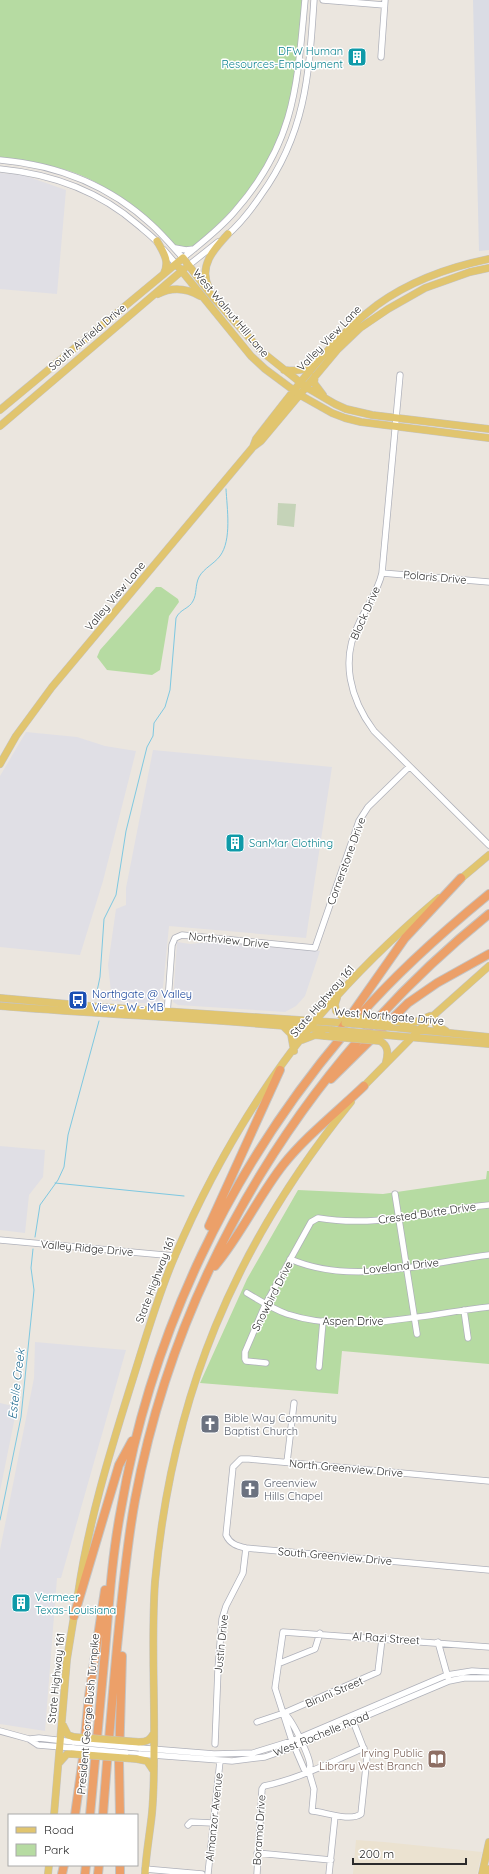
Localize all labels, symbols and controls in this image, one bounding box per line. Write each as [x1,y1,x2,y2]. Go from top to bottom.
place label: DFW Human Resources-Employment [221,44,343,71]
building icon: DFW Human Resources-Employment [346,46,368,68]
street label: West Walnut Hill Lane [190,266,272,360]
street label: South Airfield Drive [45,301,129,373]
street label: Valley View Lane [294,302,364,374]
street label: Valley View Lane [82,558,148,634]
street label: Polaris Drive [403,567,467,587]
street label: Block Drive [347,584,383,642]
street label: Cornerstone Drive [324,815,368,907]
building icon: SanMar Clothing [224,832,246,854]
place label: SanMar Clothing [249,836,333,850]
street label: Northview Drive [188,929,270,951]
street label: State Highway 161 [287,962,357,1040]
place label: Northgate @ Valley View - W - MB [92,987,192,1014]
bus stop icon: Northgate @ Valley View - W - MB [67,989,89,1011]
street label: West Northgate Drive [333,1004,445,1028]
street label: Crested Butte Drive [377,1199,477,1227]
street label: State Highway 161 [132,1235,178,1325]
street label: Valley Ridge Drive [40,1237,134,1259]
street label: Loveland Drive [362,1255,440,1277]
street label: Snowbird Drive [248,1259,296,1333]
street label: Aspen Drive [323,1314,384,1328]
water label: Estelle Creek [4,1346,28,1420]
place label: Bible Way Community Baptist Church [224,1411,337,1438]
church icon: Bible Way Community Baptist Church [199,1413,221,1435]
street label: North Greenview Drive [288,1456,404,1480]
place label: Greenview Hills Chapel [264,1476,323,1503]
church icon: Greenview Hills Chapel [239,1478,261,1500]
street label: South Greenview Drive [277,1544,393,1568]
place label: Vermeer Texas-Louisiana [35,1590,116,1617]
building icon: Vermeer Texas-Louisiana [10,1592,32,1614]
street label: Justin Drive [211,1614,231,1674]
street label: Al Razi Street [352,1629,420,1647]
street label: State Highway 161 [44,1632,68,1724]
street label: President George Bush Turnpike [74,1633,102,1795]
street label: Biruni Street [303,1673,365,1711]
street label: West Rochelle Road [271,1708,371,1760]
place label: Irving Public Library West Branch [319,1746,423,1773]
library icon: Irving Public Library West Branch [426,1748,448,1770]
street label: Almanzor Avenue [202,1772,226,1862]
street label: Borama Drive [250,1794,268,1866]
legend [8,1814,138,1866]
text: Road [44,1822,74,1837]
scale bar [353,1840,466,1866]
text: Park [44,1842,69,1857]
text: 200 m [359,1846,394,1861]

